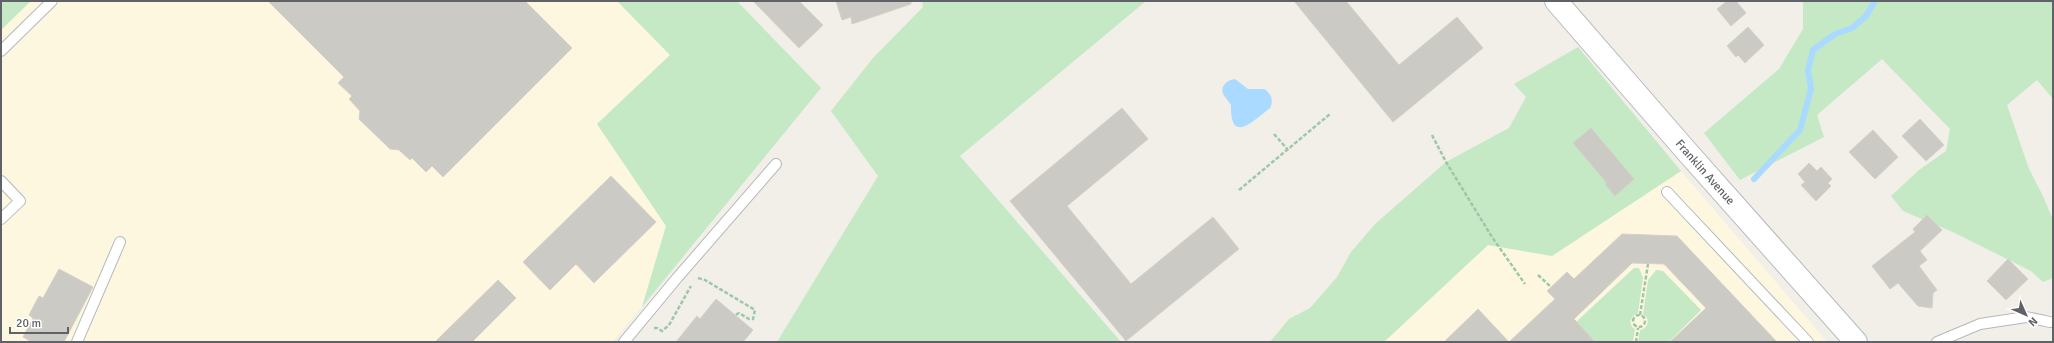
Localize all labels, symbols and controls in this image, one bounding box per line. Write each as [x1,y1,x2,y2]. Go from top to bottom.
street label: Franklin Avenue [1672,136,1738,208]
north arrow [2006,295,2046,335]
scale bar [10,309,68,335]
text: N [2025,314,2040,329]
text: 20 m [16,316,41,331]

